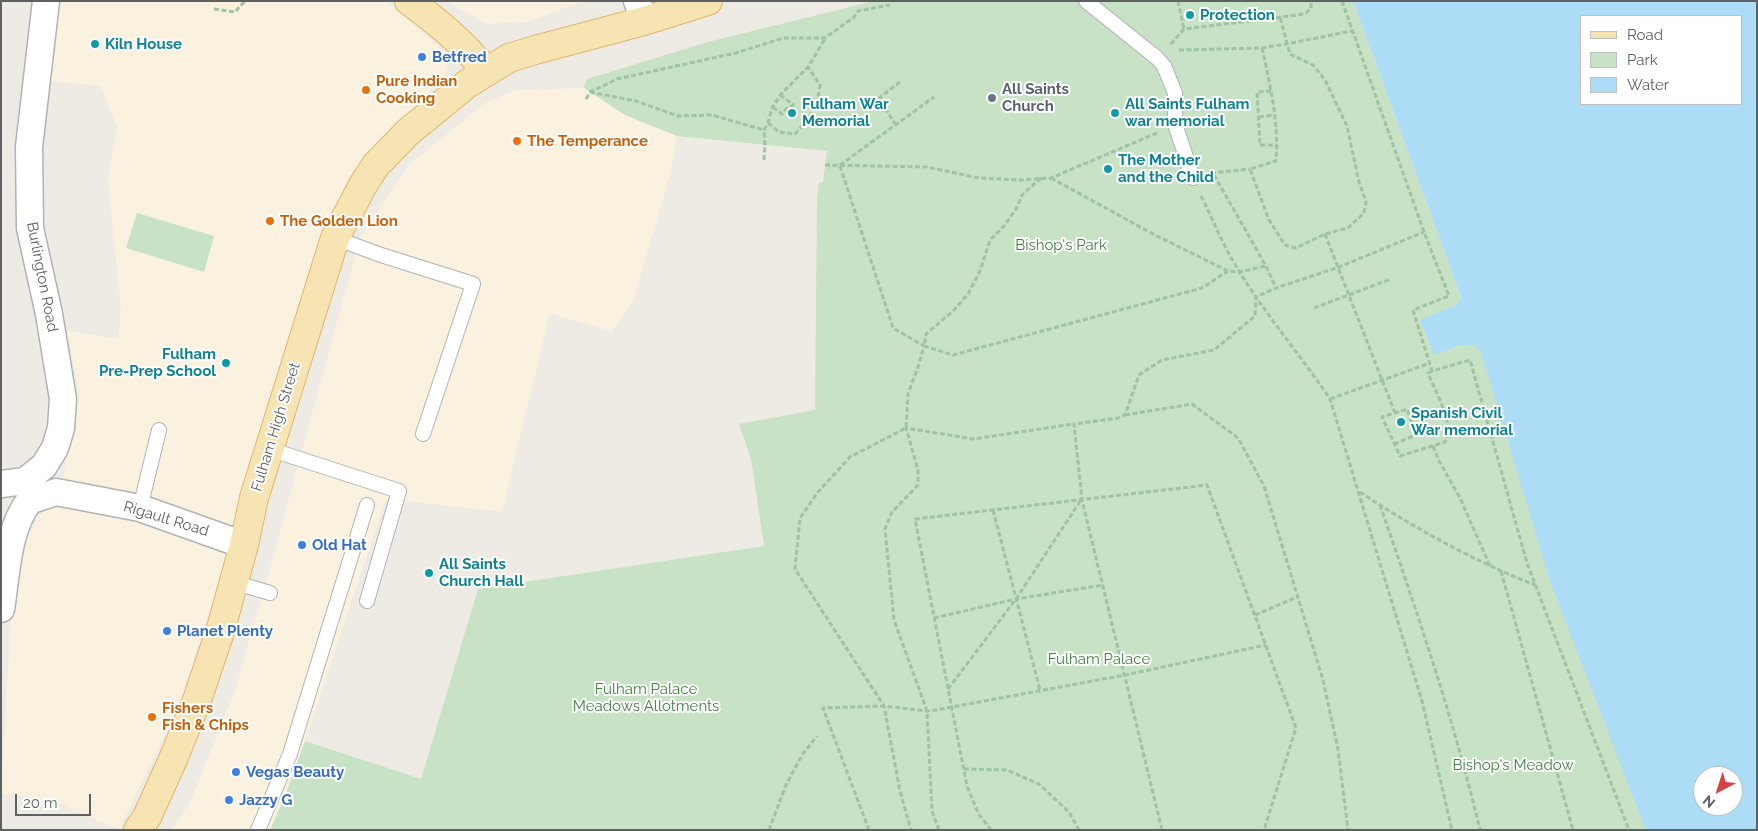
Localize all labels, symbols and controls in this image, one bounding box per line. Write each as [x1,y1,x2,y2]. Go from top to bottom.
place label: Protection [1200,6,1275,24]
marker: Protection [1184,9,1196,21]
legend [1580,15,1743,105]
text: Road [1627,26,1663,44]
place label: Kiln House [105,35,182,53]
marker: Kiln House [89,38,101,50]
place label: Betfred [432,48,487,66]
marker: Betfred [416,51,428,63]
text: Park [1627,51,1658,69]
place label: Pure Indian Cooking [376,72,457,107]
text: Water [1627,76,1669,94]
place label: All Saints Church [1002,80,1069,115]
marker: Pure Indian Cooking [360,84,372,96]
marker: All Saints Church [986,92,998,104]
place label: Fulham War Memorial [802,95,889,130]
place label: All Saints Fulham war memorial [1125,95,1249,130]
marker: Fulham War Memorial [786,107,798,119]
marker: All Saints Fulham war memorial [1109,107,1121,119]
place label: The Temperance [527,132,648,150]
marker: The Temperance [511,135,523,147]
place label: The Mother and the Child [1118,151,1214,186]
marker: The Mother and the Child [1102,163,1114,175]
place label: The Golden Lion [280,212,398,230]
marker: The Golden Lion [264,215,276,227]
street label: Burlington Road [22,220,62,334]
park label: Bishop's Park [1015,236,1107,254]
place label: Fulham Pre-Prep School [99,345,216,380]
marker: Fulham Pre-Prep School [220,357,232,369]
street label: Fulham High Street [248,360,304,494]
place label: Spanish Civil War memorial [1411,404,1513,439]
marker: Spanish Civil War memorial [1395,416,1407,428]
street label: Rigault Road [121,497,211,541]
place label: Old Hat [312,536,367,554]
marker: Old Hat [296,539,308,551]
place label: All Saints Church Hall [439,555,524,590]
marker: All Saints Church Hall [423,567,435,579]
place label: Planet Plenty [177,622,273,640]
marker: Planet Plenty [161,625,173,637]
park label: Fulham Palace [1048,650,1150,668]
park label: Fulham Palace Meadows Allotments [573,680,719,715]
place label: Fishers Fish & Chips [162,699,249,734]
marker: Fishers Fish & Chips [146,711,158,723]
park label: Bishop's Meadow [1452,756,1574,774]
place label: Vegas Beauty [246,763,344,781]
marker: Vegas Beauty [230,766,242,778]
north arrow [1693,766,1743,816]
scale bar [18,784,94,816]
place label: Jazzy G [239,791,292,809]
text: N [1700,792,1718,811]
text: 20 m [23,794,58,812]
marker: Jazzy G [223,794,235,806]

